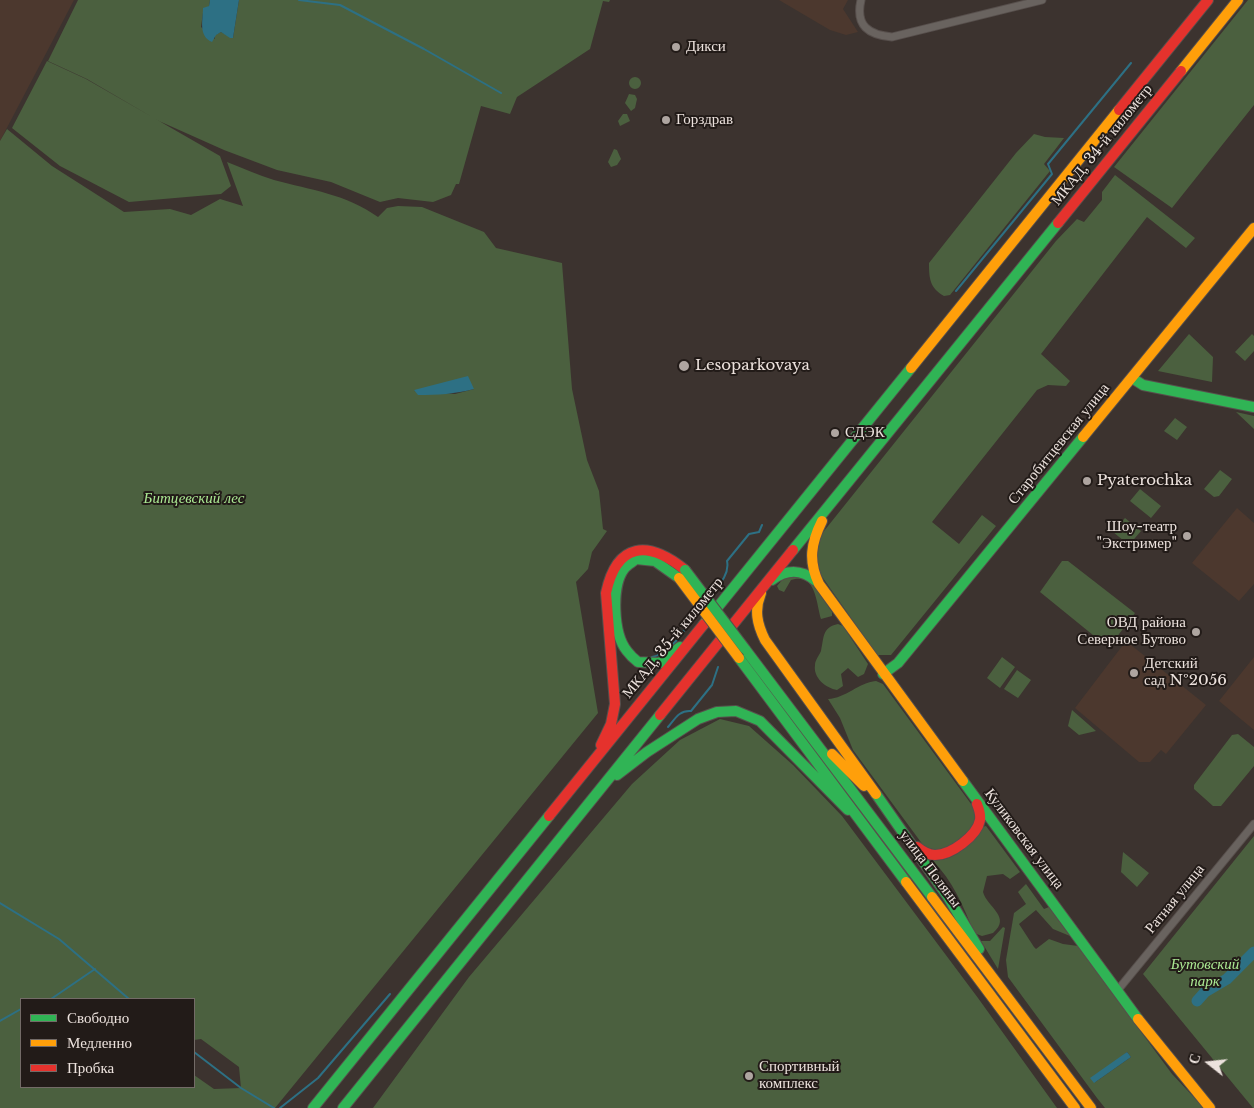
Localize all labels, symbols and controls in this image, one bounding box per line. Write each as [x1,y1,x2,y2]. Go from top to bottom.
place label: Дикси [686,38,726,56]
marker: Дикси [670,41,682,53]
street label: МКАД, 34-й километр [1048,81,1156,209]
place label: Горздрав [676,111,733,129]
marker: Горздрав [660,114,672,126]
place label: Lesoparkovaya [695,357,810,375]
marker: Lesoparkovaya [677,359,691,373]
street label: Старобитцевская улица [1005,380,1113,508]
place label: СДЭК [845,424,885,442]
marker: СДЭК [829,427,841,439]
place label: Pyaterochka [1097,472,1192,490]
marker: Pyaterochka [1081,475,1093,487]
park label: Битцевский лес [144,490,244,508]
place label: Шоу-театр "Экстример" [1097,518,1177,553]
marker: Шоу-театр "Экстример" [1181,530,1193,542]
street label: МКАД, 35-й километр [619,574,727,702]
place label: ОВД района Северное Бутово [1077,614,1186,649]
marker: ОВД района Северное Бутово [1190,626,1202,638]
place label: Детский сад №2056 [1144,655,1227,690]
marker: Детский сад №2056 [1128,667,1140,679]
street label: Куликовская улица [980,785,1068,893]
street label: улица Поляны [895,827,965,911]
street label: Ратная улица [1142,861,1208,937]
park label: Бутовский парк [1171,956,1239,991]
legend [20,998,195,1088]
text: Свободно [67,1008,129,1027]
text: Медленно [67,1033,132,1052]
north arrow [1184,1038,1234,1088]
text: С [1185,1052,1205,1066]
text: Пробка [67,1058,114,1077]
place label: Спортивный комплекс [759,1058,840,1093]
marker: Спортивный комплекс [743,1070,755,1082]

